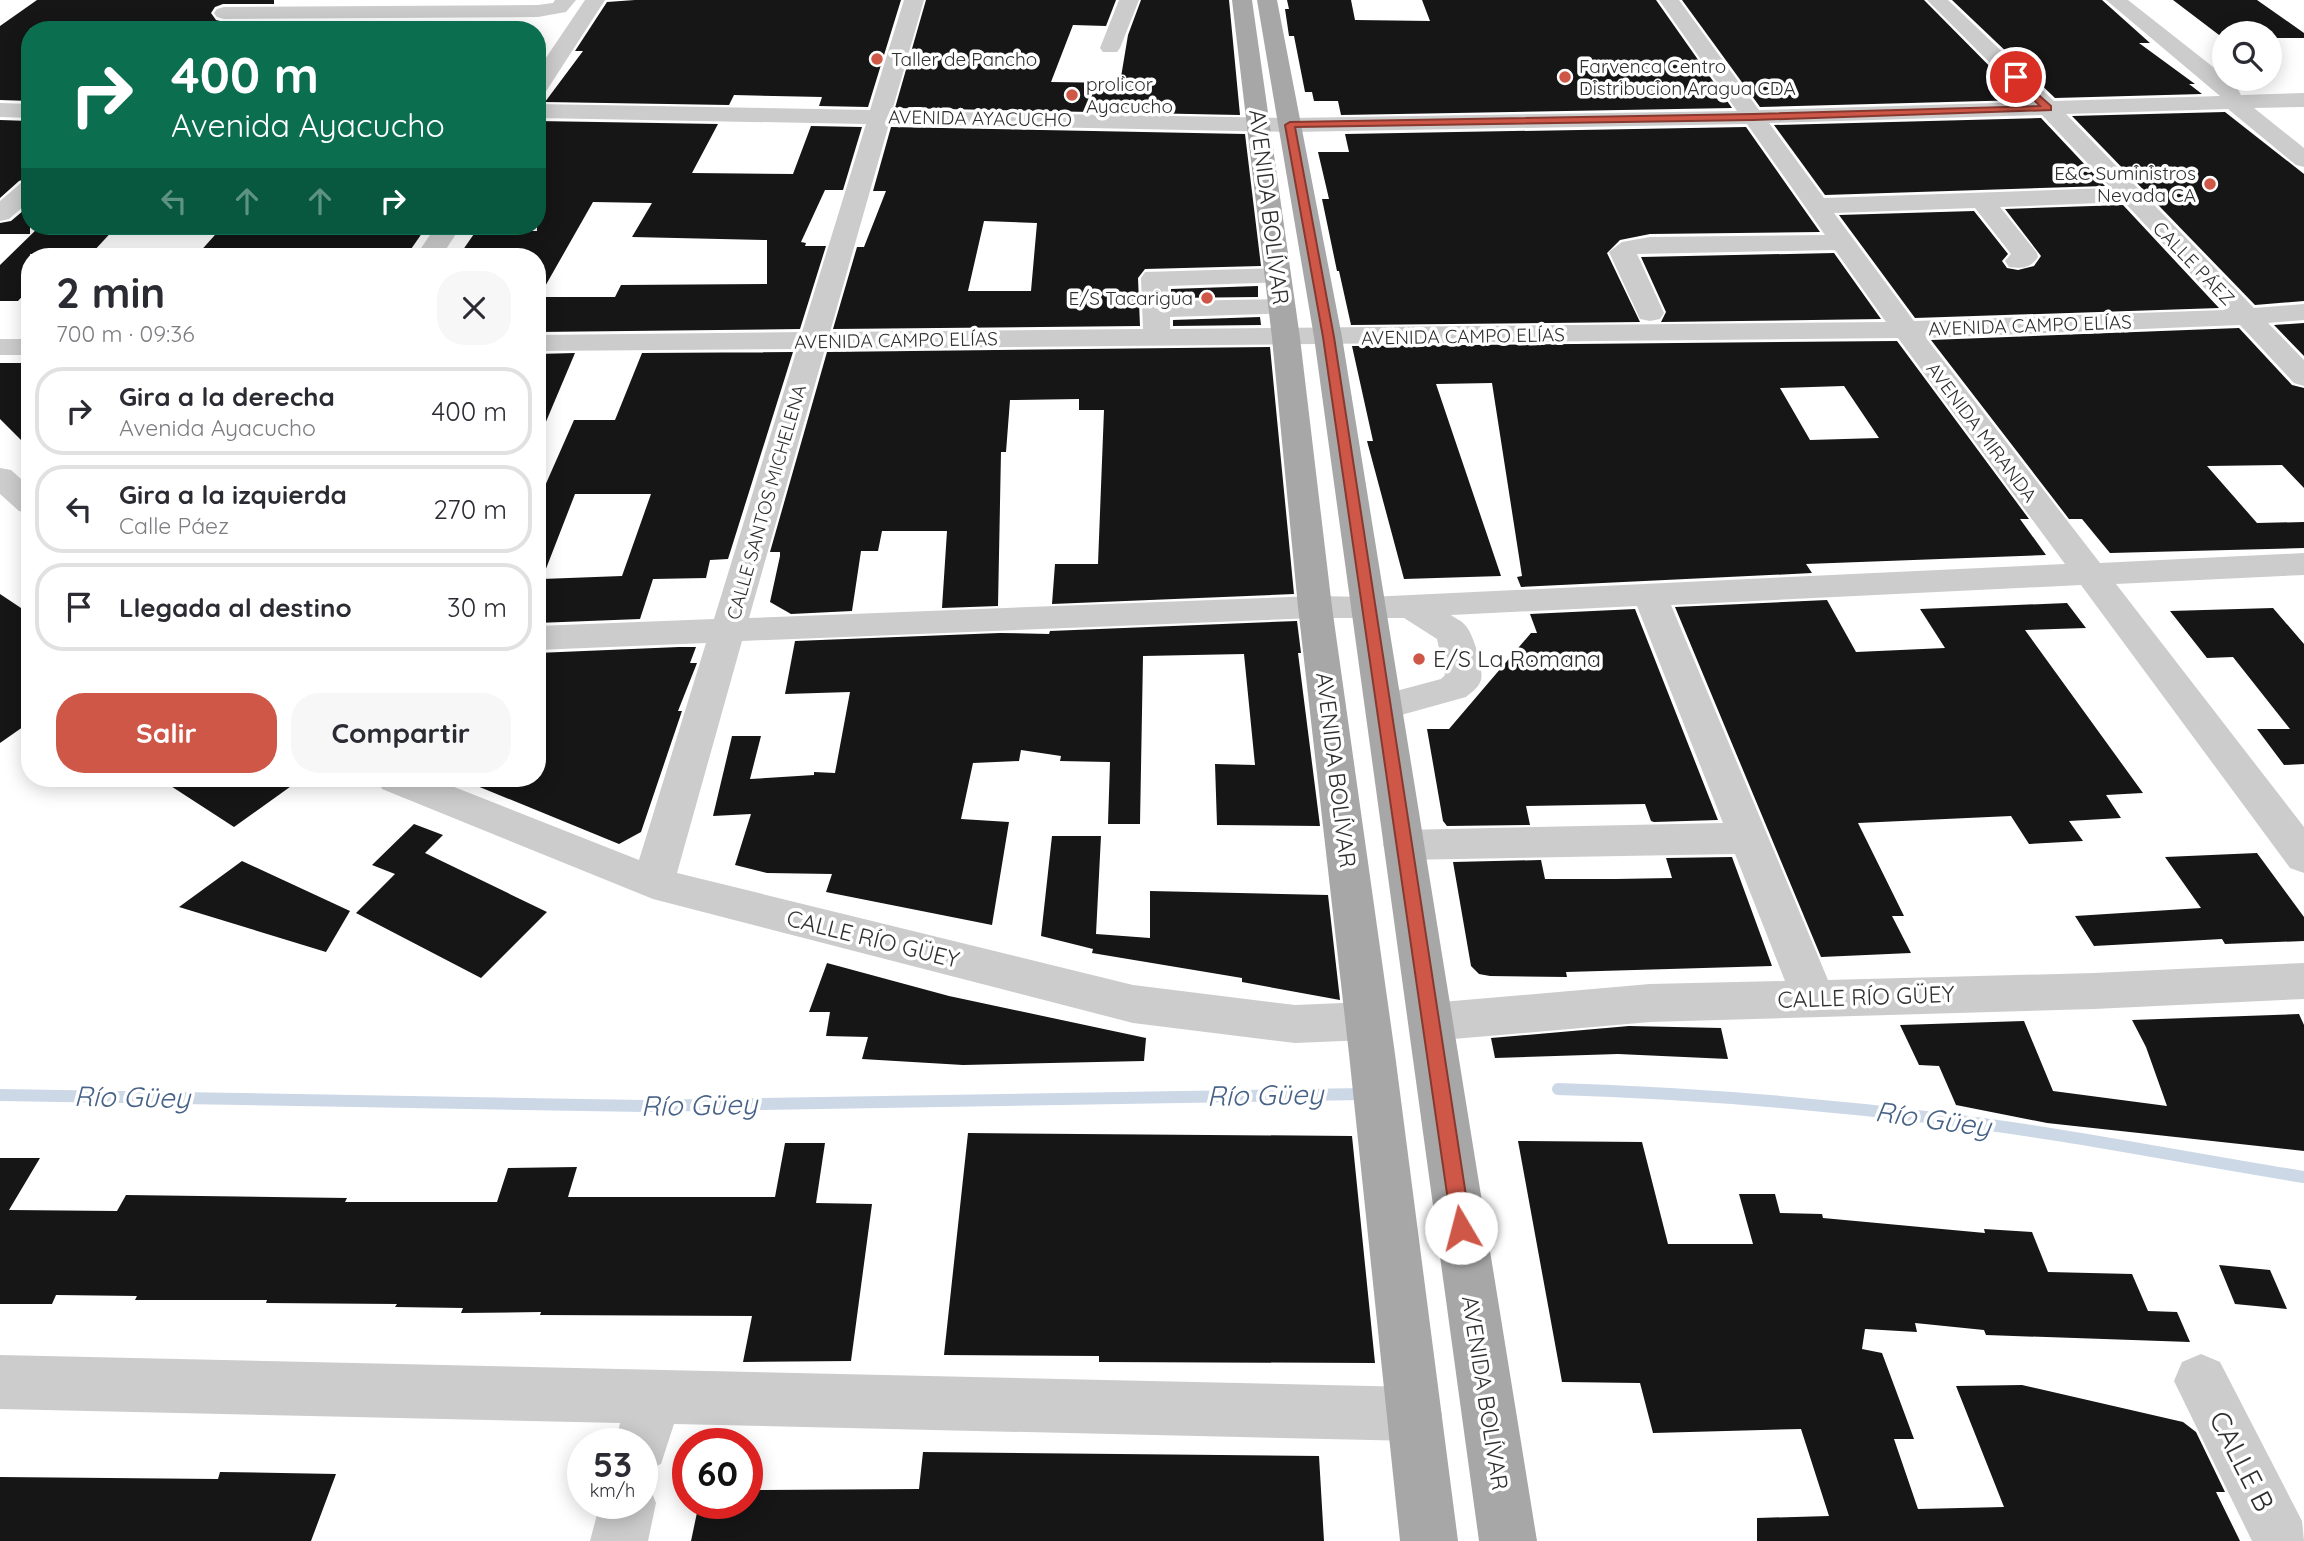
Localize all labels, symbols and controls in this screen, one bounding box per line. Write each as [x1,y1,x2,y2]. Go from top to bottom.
map controls [2212,21,2282,91]
button: search [2212,21,2282,91]
text: 400 m [171,44,319,105]
place label: Taller de Pancho [891,47,1037,71]
pin [1986,47,2046,107]
icon: right [56,49,147,140]
marker: Taller de Pancho [869,51,885,67]
place label: Farvenca Centro Distribucion Aragua CDA [1579,54,1796,100]
icon: arrive [1997,58,2035,96]
marker: Farvenca Centro Distribucion Aragua CDA [1557,69,1573,85]
place label: prolicor Ayacucho [1086,72,1173,118]
marker: prolicor Ayacucho [1064,87,1080,103]
street label: AVENIDA AYACUCHO [888,104,1072,132]
text: Avenida Ayacucho [171,105,445,145]
street label: AVENIDA BOLÍVAR [1243,108,1296,306]
place label: E&C Suministros Nevada CA [2054,161,2196,207]
marker: E&C Suministros Nevada CA [2202,176,2218,192]
icon: left [155,182,193,220]
icon: ahead [228,182,266,220]
icon: ahead [301,182,339,220]
icon: right [374,182,412,220]
street label: CALLE PÁEZ [2148,216,2240,310]
text: 2 min [56,266,165,319]
button: close [437,271,511,345]
place label: E/S Tacarigua [1069,286,1193,310]
marker: E/S Tacarigua [1199,290,1215,306]
street label: AVENIDA CAMPO ELÍAS [1928,309,2132,341]
text: 700 m · 09:36 [56,319,195,348]
street label: AVENIDA CAMPO ELÍAS [1361,322,1565,350]
street label: AVENIDA CAMPO ELÍAS [794,326,998,354]
street label: AVENIDA MIRANDA [1922,357,2042,507]
text: Gira a la derecha [119,380,335,413]
street label: CALLE SANTOS MICHELENA [721,382,811,622]
icon: right [60,392,98,430]
text: 400 m [432,395,507,428]
text: Avenida Ayacucho [119,413,316,442]
text: Gira a la izquierda [119,478,347,511]
icon: left [60,490,98,528]
text: 270 m [433,493,507,526]
text: Calle Páez [119,511,229,540]
icon: arrive [60,588,98,626]
text: Llegada al destino [119,591,352,624]
text: 30 m [447,591,507,624]
place label: E/S La Romana [1433,644,1601,673]
marker: E/S La Romana [1411,651,1427,667]
street label: AVENIDA BOLÍVAR [1310,671,1363,869]
button: Salir [56,693,277,773]
button: Compartir [291,693,511,773]
street label: CALLE RÍO GÜEY [784,903,963,974]
street label: CALLE RÍO GÜEY [1777,979,1955,1014]
water label: Río Güey [1207,1076,1326,1113]
water label: Río Güey [74,1078,193,1115]
water label: Río Güey [641,1086,760,1123]
water label: Río Güey [1873,1093,1995,1144]
position arrow [1424,1191,1498,1265]
street label: AVENIDA BOLÍVAR [1456,1294,1515,1492]
street label: CALLE B [2202,1405,2283,1517]
speed limit sign: 60 [672,1428,763,1519]
text: 53 [593,1442,632,1486]
text: km/h [590,1479,635,1502]

